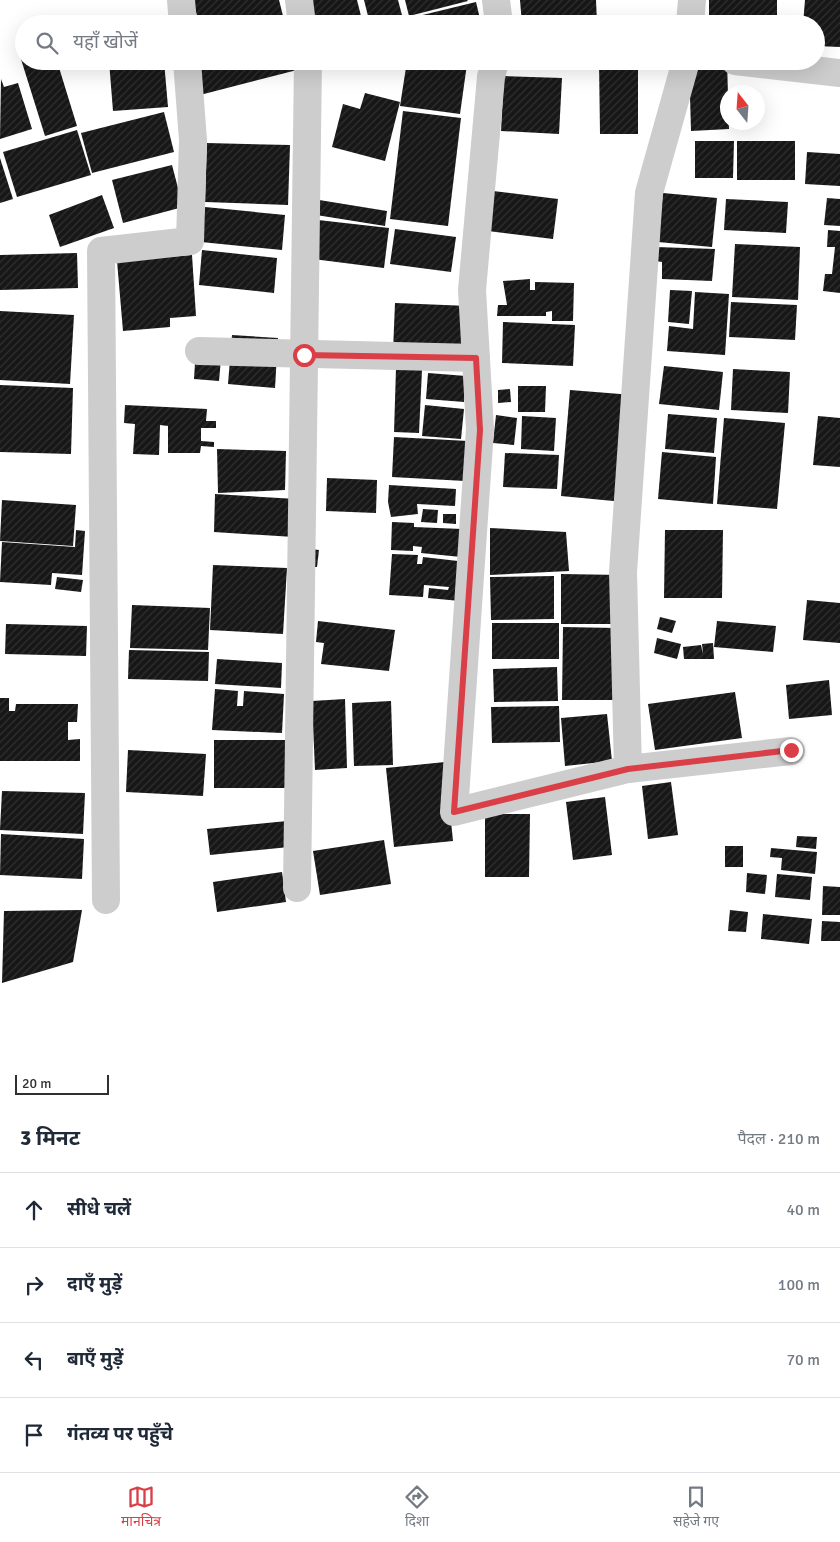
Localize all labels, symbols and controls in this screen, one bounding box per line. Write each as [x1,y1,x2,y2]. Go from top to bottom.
search box [15,15,825,70]
icon: search [33,29,61,57]
text: यहाँ खोजें [73,30,138,54]
north arrow [720,85,765,130]
route start [293,344,316,367]
route end [780,739,803,762]
scale bar [15,1072,109,1095]
text: 20 m [22,1075,51,1092]
text: 3 मिनट [20,1125,80,1151]
text: पैदल · 210 m [737,1129,820,1149]
icon: ahead [20,1196,48,1224]
text: सीधे चलें [67,1197,131,1221]
text: 40 m [786,1200,820,1220]
icon: right [20,1271,48,1299]
text: दाएँ मुड़ें [67,1272,122,1296]
text: 100 m [778,1275,820,1295]
icon: left [20,1346,48,1374]
text: बाएँ मुड़ें [67,1347,123,1371]
text: 70 m [786,1350,820,1370]
icon: arrive [20,1421,48,1449]
text: गंतव्य पर पहुँचे [67,1422,173,1446]
tab: मानचित्र [121,1483,161,1532]
tab: दिशा [403,1483,431,1532]
tab: सहेजे गए [673,1483,719,1532]

